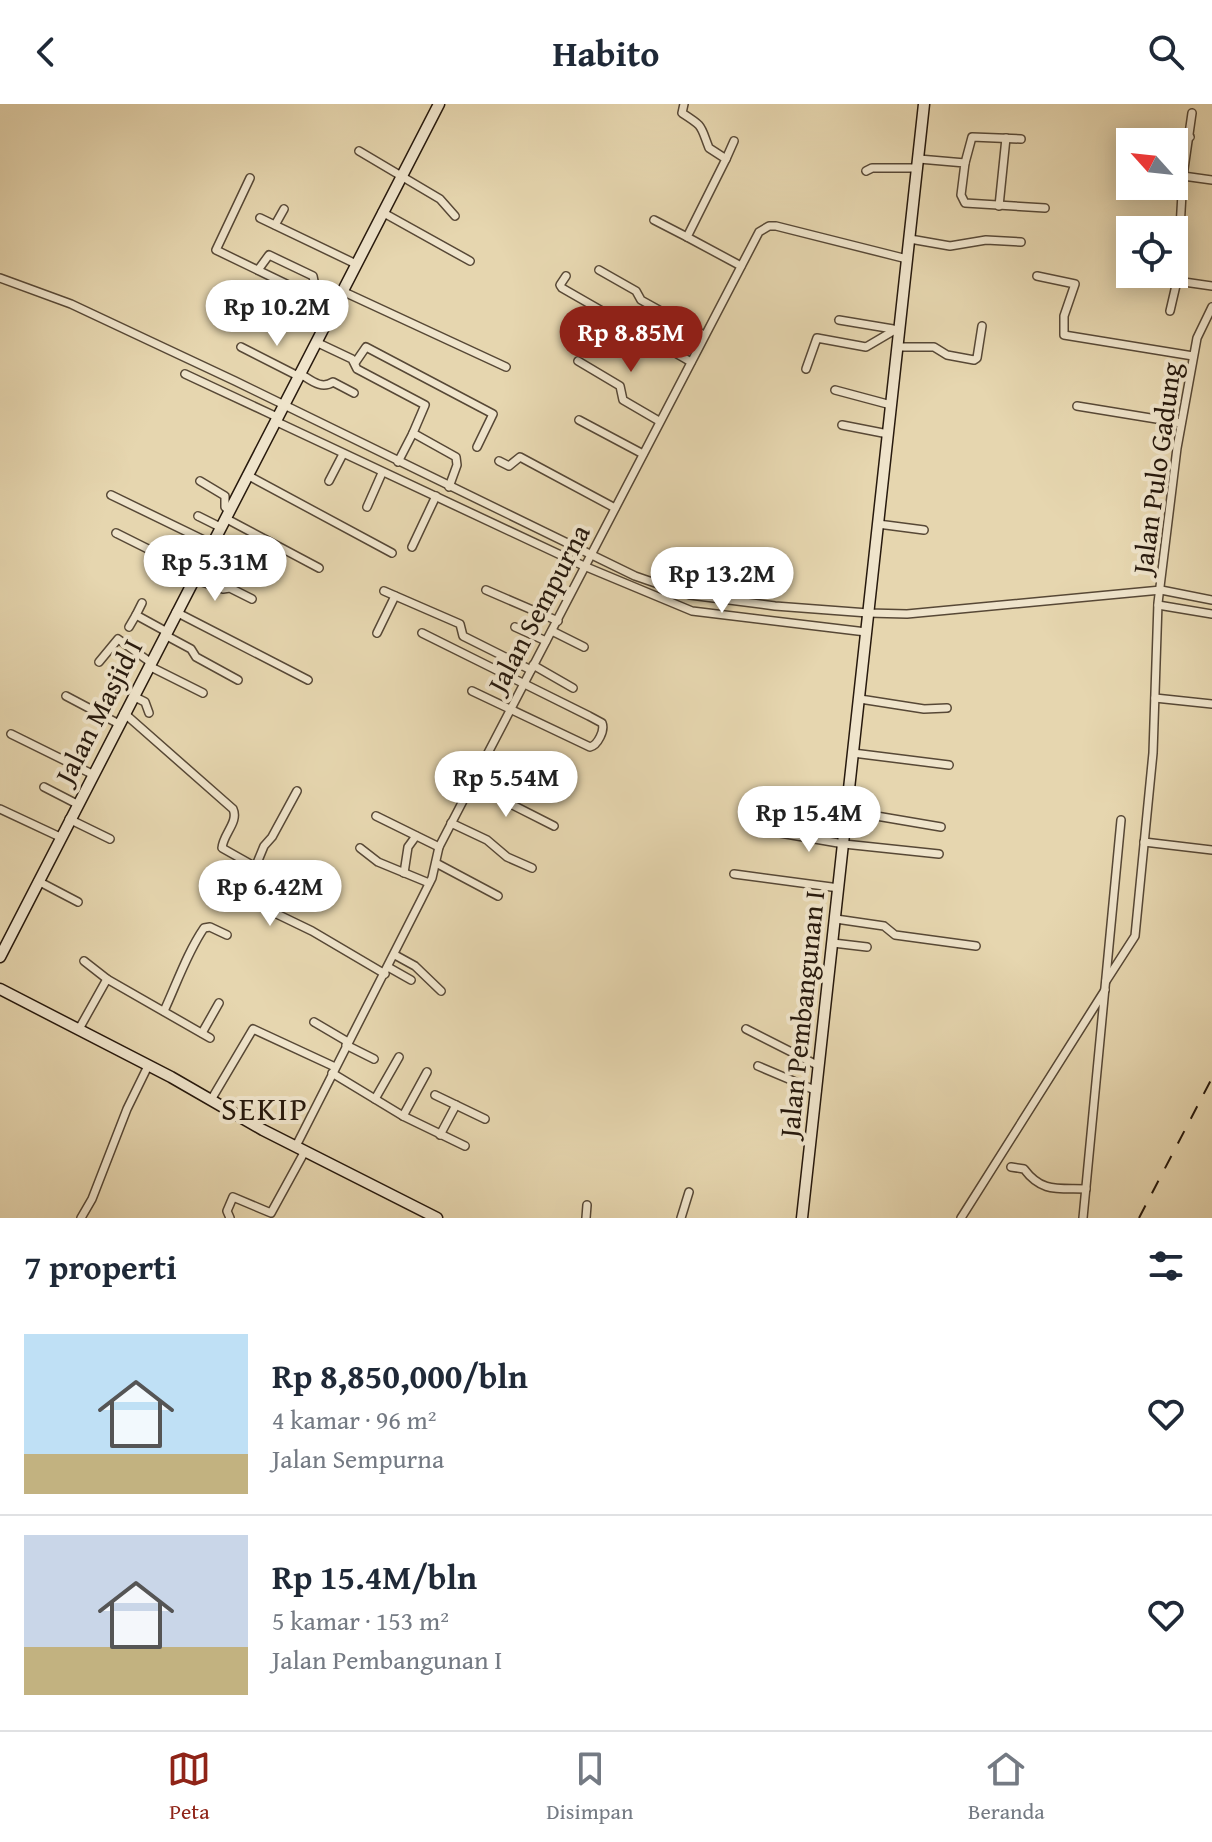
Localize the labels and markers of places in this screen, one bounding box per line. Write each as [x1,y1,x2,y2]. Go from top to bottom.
pin: Rp 10.2M [194,280,360,348]
pin: Rp 8.85M [548,306,714,374]
pin: Rp 5.31M [132,535,298,603]
pin: Rp 13.2M [639,547,805,615]
pin: Rp 5.54M [423,751,589,819]
pin: Rp 15.4M [726,786,892,854]
pin: Rp 6.42M [187,860,353,928]

